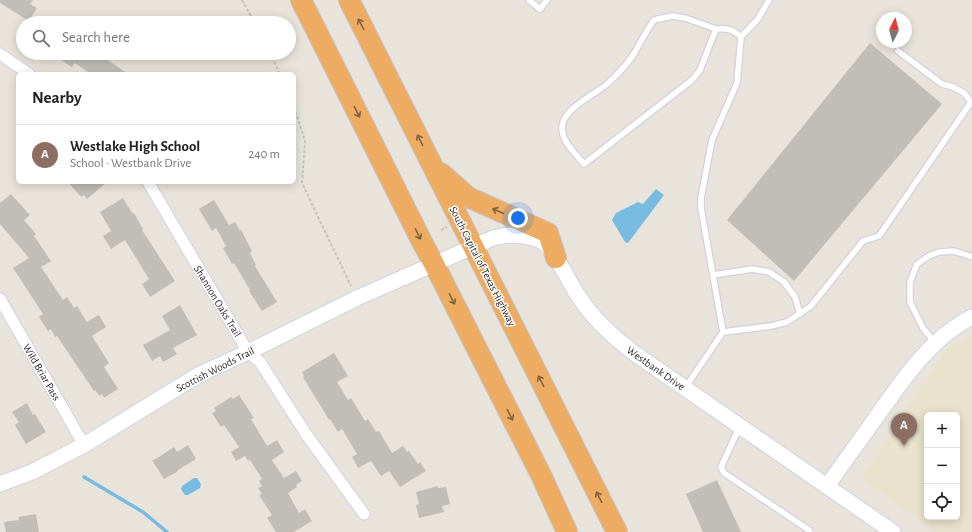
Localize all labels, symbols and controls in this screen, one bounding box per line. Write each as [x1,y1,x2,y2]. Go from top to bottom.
north arrow [876,12,912,48]
search box [16,16,296,60]
one-way arrow [357,18,364,30]
icon: search [30,27,52,49]
text: Search here [62,30,130,45]
text: Nearby [32,89,82,106]
one-way arrow [354,105,361,117]
one-way arrow [415,134,423,146]
text: Westlake High School [70,139,200,154]
text: A [41,148,49,161]
text: 240 m [248,148,280,161]
text: School · Westbank Drive [70,157,191,170]
street label: South Capital of Texas Highway [448,205,518,328]
one-way arrow [492,207,504,214]
your location [508,208,528,228]
one-way arrow [415,228,422,240]
street label: Shannon Oaks Trail [192,264,243,339]
one-way arrow [448,292,456,304]
street label: Wild Briar Pass [21,342,62,403]
street label: Westbank Drive [625,344,687,392]
street label: Scottish Woods Trail [174,345,256,394]
one-way arrow [537,375,544,387]
one-way arrow [507,408,515,420]
map controls [924,412,960,520]
button: + [924,412,960,448]
pin: A [891,413,917,446]
button: − [924,448,960,484]
button: locate [924,484,960,520]
one-way arrow [595,491,603,503]

